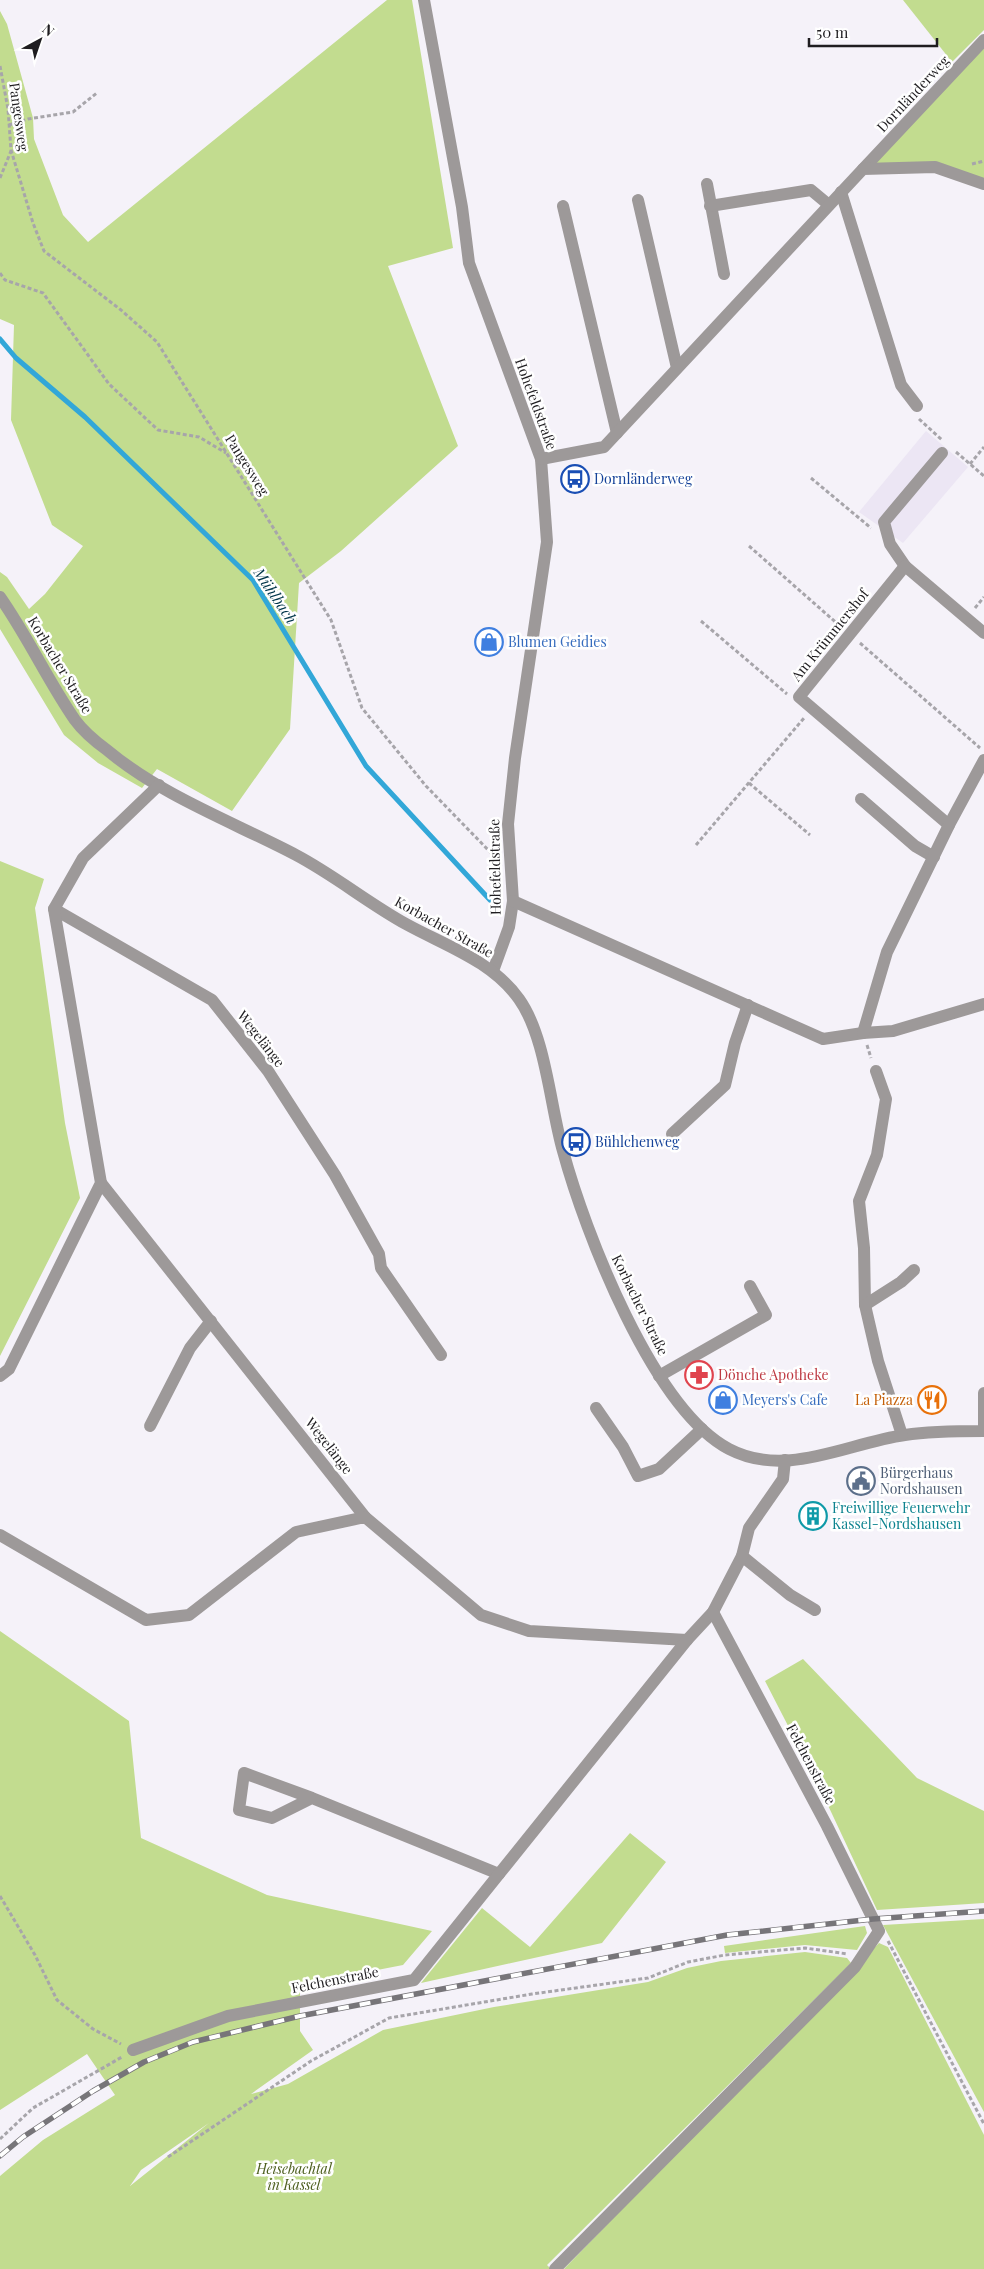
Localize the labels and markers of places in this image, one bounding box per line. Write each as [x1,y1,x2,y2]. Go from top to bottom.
bus stop icon: Dornländerweg [560,464,590,494]
place label: Dornländerweg [594,469,693,488]
shop icon: Blumen Geidies [474,627,504,657]
place label: Blumen Geidies [508,632,607,651]
bus stop icon: Bühlchenweg [561,1127,591,1157]
place label: Bühlchenweg [595,1132,680,1151]
pharmacy icon: Dönche Apotheke [684,1360,714,1390]
place label: Dönche Apotheke [718,1365,829,1384]
shop icon: Meyers's Cafe [708,1385,738,1415]
restaurant icon: La Piazza [917,1385,947,1415]
place label: Meyers's Cafe [742,1390,828,1409]
place label: La Piazza [855,1390,913,1409]
place label: Bürgerhaus Nordshausen [880,1463,963,1498]
public building icon: Bürgerhaus Nordshausen [846,1466,876,1496]
place label: Freiwillige Feuerwehr Kassel-Nordshausen [832,1498,971,1533]
building icon: Freiwillige Feuerwehr Kassel-Nordshausen [798,1501,828,1531]

